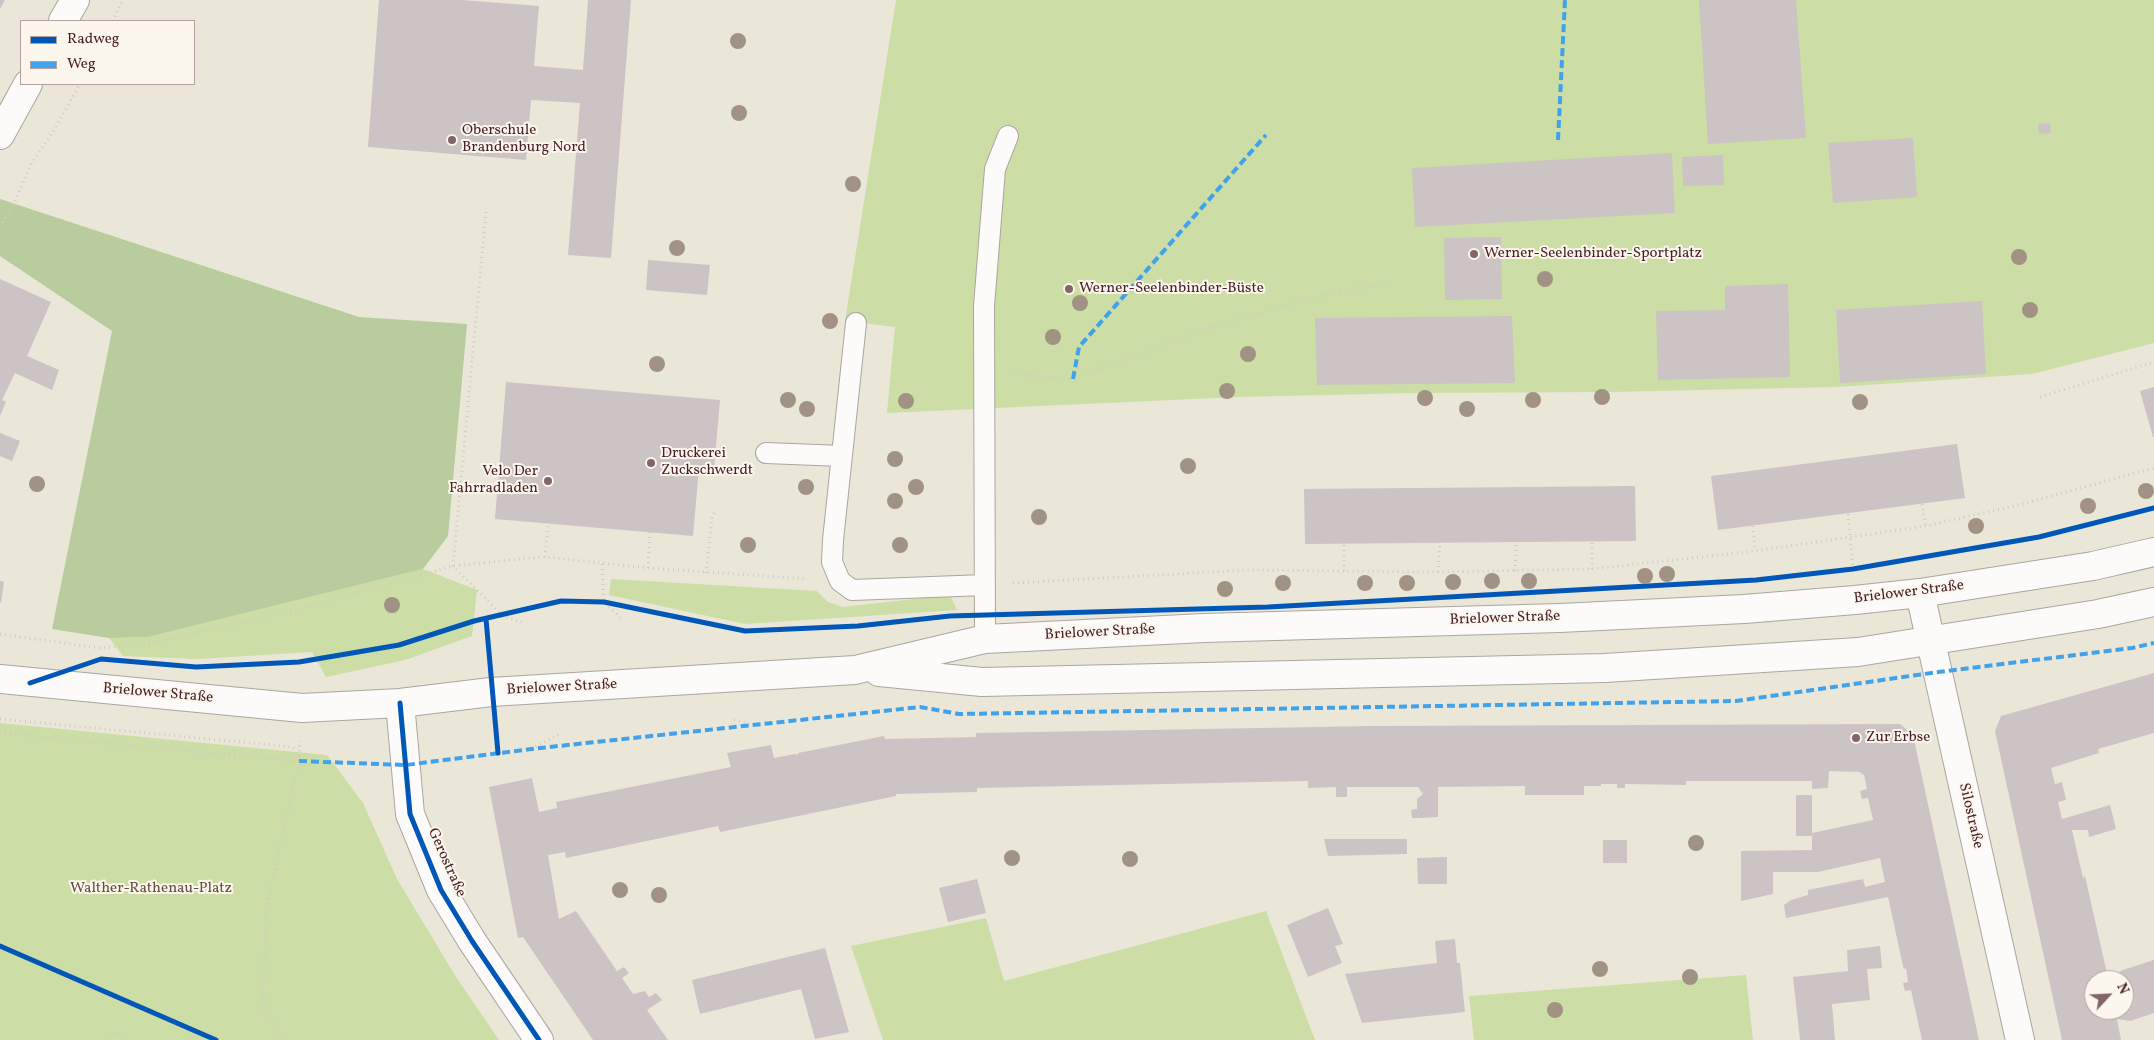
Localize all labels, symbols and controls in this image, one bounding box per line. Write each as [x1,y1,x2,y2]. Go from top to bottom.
legend [20,20,195,85]
text: Radweg [67,29,119,50]
text: Weg [67,54,96,75]
place label: Oberschule Brandenburg Nord [462,122,586,157]
marker: Oberschule Brandenburg Nord [446,134,458,146]
place label: Werner-Seelenbinder-Sportplatz [1484,245,1702,263]
marker: Werner-Seelenbinder-Sportplatz [1468,248,1480,260]
place label: Werner-Seelenbinder-Büste [1079,280,1264,298]
marker: Werner-Seelenbinder-Büste [1063,283,1075,295]
place label: Druckerei Zuckschwerdt [661,445,753,480]
marker: Druckerei Zuckschwerdt [645,457,657,469]
place label: Velo Der Fahrradladen [449,463,538,498]
marker: Velo Der Fahrradladen [542,475,554,487]
street label: Brielower Straße [1853,577,1965,609]
street label: Brielower Straße [1449,608,1561,630]
street label: Brielower Straße [1044,621,1156,645]
street label: Brielower Straße [506,676,618,700]
street label: Brielower Straße [102,680,214,708]
place label: Zur Erbse [1866,729,1930,747]
marker: Zur Erbse [1850,732,1862,744]
street label: Silostraße [1954,781,1986,851]
street label: Gerostraße [423,826,469,900]
park label: Walther-Rathenau-Platz [70,880,232,898]
north arrow [2084,970,2134,1020]
text: N [2111,980,2133,997]

